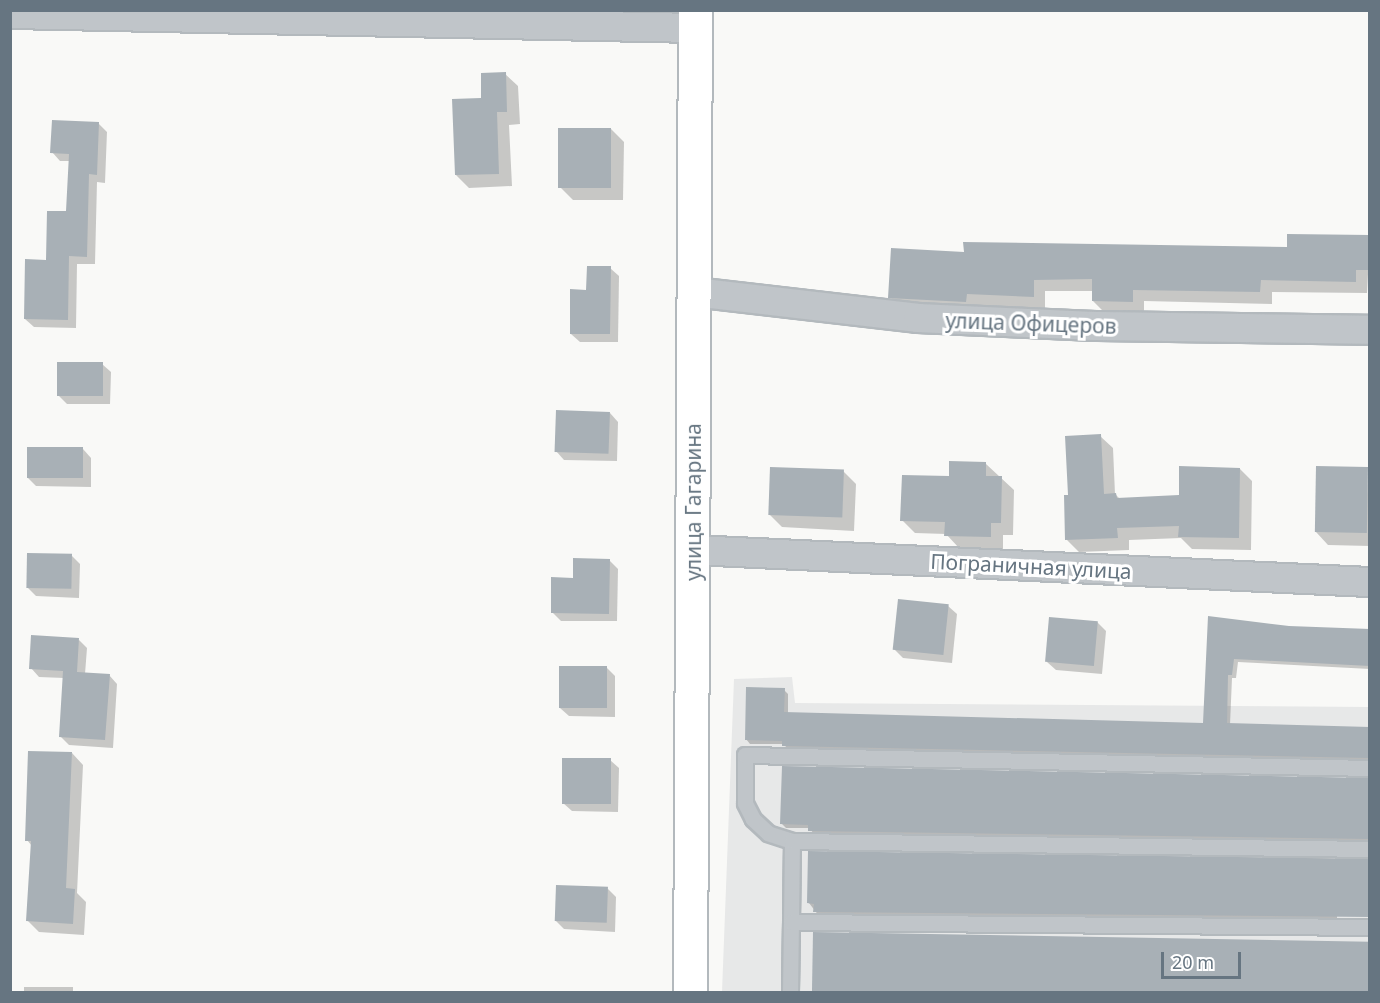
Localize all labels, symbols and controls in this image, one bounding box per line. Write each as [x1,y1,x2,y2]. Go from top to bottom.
street label: улица Офицеров [945,307,1117,339]
street label: улица Гагарина [680,423,706,581]
street label: Пограничная улица [930,548,1132,584]
scale bar [1164,940,1244,978]
text: 20 m [1172,950,1214,974]

